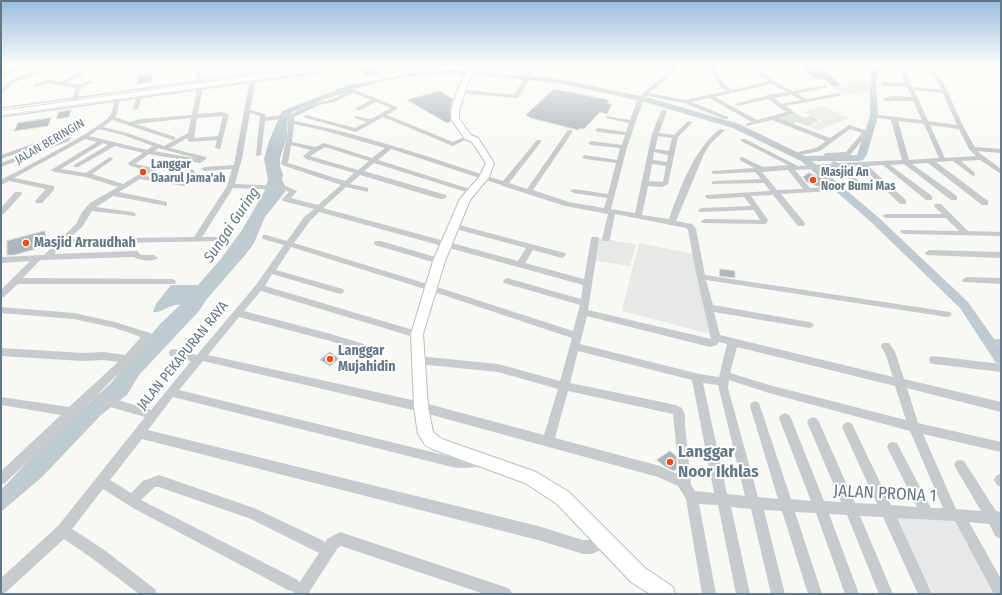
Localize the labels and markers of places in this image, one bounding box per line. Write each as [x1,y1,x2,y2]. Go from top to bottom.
place label: Langgar Daarul Jama'ah [151,158,225,186]
place label: Masjid An Noor Bumi Mas [821,166,895,194]
marker: Langgar Daarul Jama'ah [138,167,148,177]
marker: Masjid An Noor Bumi Mas [808,175,818,185]
place label: Masjid Arraudhah [34,235,136,251]
marker: Masjid Arraudhah [21,238,31,248]
place label: Langgar Mujahidin [338,343,395,376]
marker: Langgar Mujahidin [325,354,335,364]
place label: Langgar Noor Ikhlas [678,442,759,482]
marker: Langgar Noor Ikhlas [665,457,675,467]

